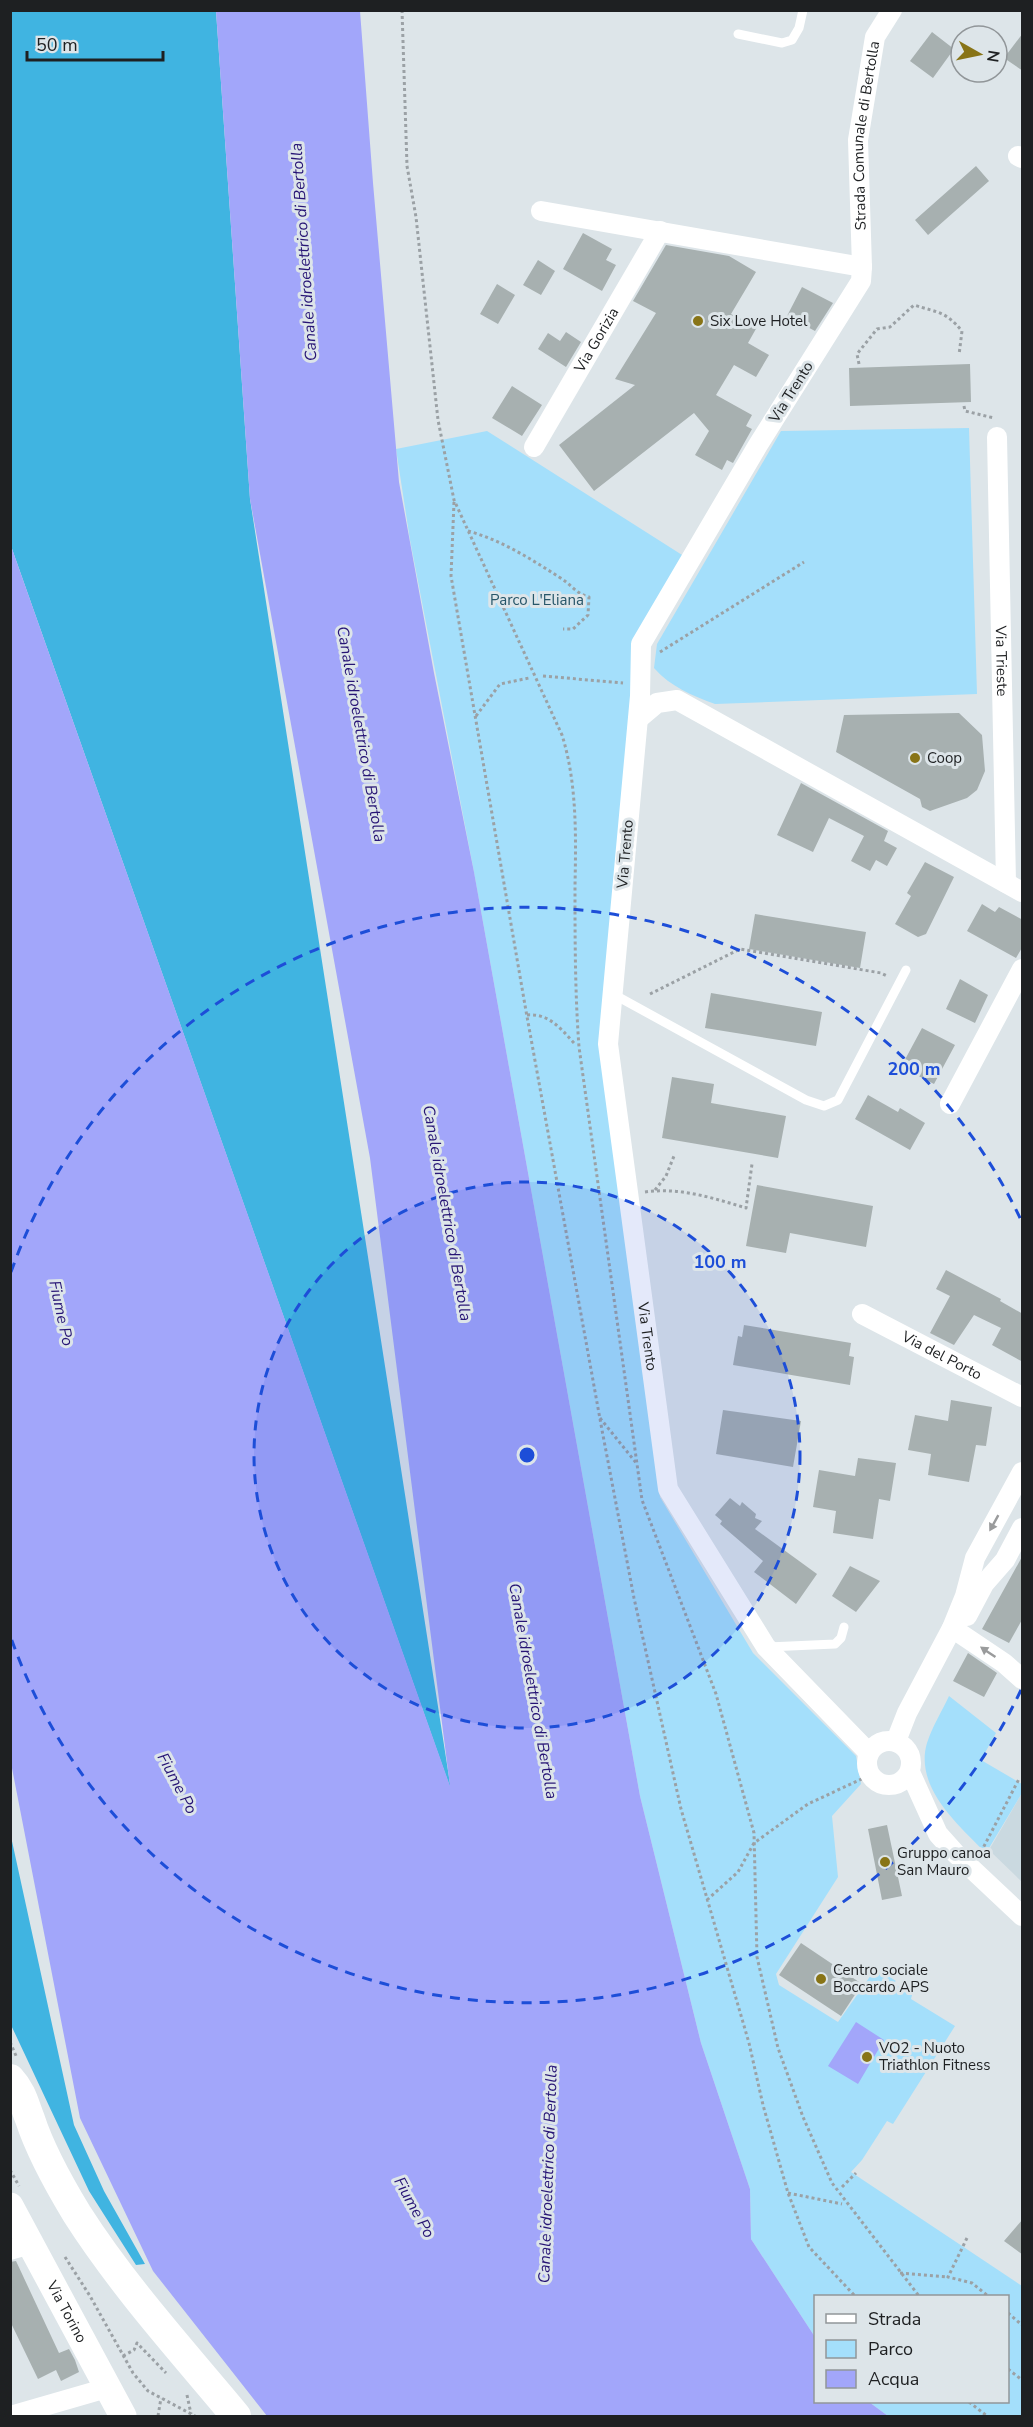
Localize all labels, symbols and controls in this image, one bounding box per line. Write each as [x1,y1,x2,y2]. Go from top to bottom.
scale bar [27,24,164,62]
north arrow [949,24,1009,84]
text: 50 m [36,33,78,57]
street label: Strada Comunale di Bertolla [848,39,884,231]
text: N [981,49,1005,64]
water label: Canale idroelettrico di Bertolla [285,142,323,362]
street label: Via Gorizia [569,304,623,377]
place label: Six Love Hotel [710,311,808,331]
marker: Six Love Hotel [691,314,705,328]
street label: Via Trento [764,358,818,427]
park label: Parco L'Eliana [490,590,584,610]
street label: Via Trieste [991,624,1012,697]
water label: Canale idroelettrico di Bertolla [331,625,391,844]
place label: Coop [927,748,962,768]
marker: Coop [908,751,922,765]
street label: Via Trento [612,819,638,890]
text: 200 m [887,1057,941,1081]
water label: Canale idroelettrico di Bertolla [417,1104,477,1323]
text: 100 m [693,1250,747,1274]
water label: Fiume Po [43,1278,79,1348]
street label: Via Trento [633,1300,662,1372]
street label: Via del Porto [898,1326,985,1384]
centre of rings [517,1445,537,1465]
one-way arrow [989,1515,999,1532]
water label: Canale idroelettrico di Bertolla [503,1582,563,1801]
one-way arrow [980,1647,996,1658]
water label: Fiume Po [152,1749,202,1818]
place label: Gruppo canoa San Mauro [897,1843,991,1880]
marker: Gruppo canoa San Mauro [878,1855,892,1869]
place label: Centro sociale Boccardo APS [833,1960,929,1997]
marker: Centro sociale Boccardo APS [814,1972,828,1986]
place label: VO2 - Nuoto Triathlon Fitness [878,2038,990,2075]
marker: VO2 - Nuoto Triathlon Fitness [860,2050,874,2064]
water label: Canale idroelettrico di Bertolla [533,2064,563,2284]
water label: Fiume Po [388,2173,440,2242]
street label: Via Torino [42,2276,92,2346]
legend [814,2295,1009,2403]
text: Strada [868,2307,921,2331]
text: Parco [868,2337,913,2361]
text: Acqua [868,2367,919,2391]

